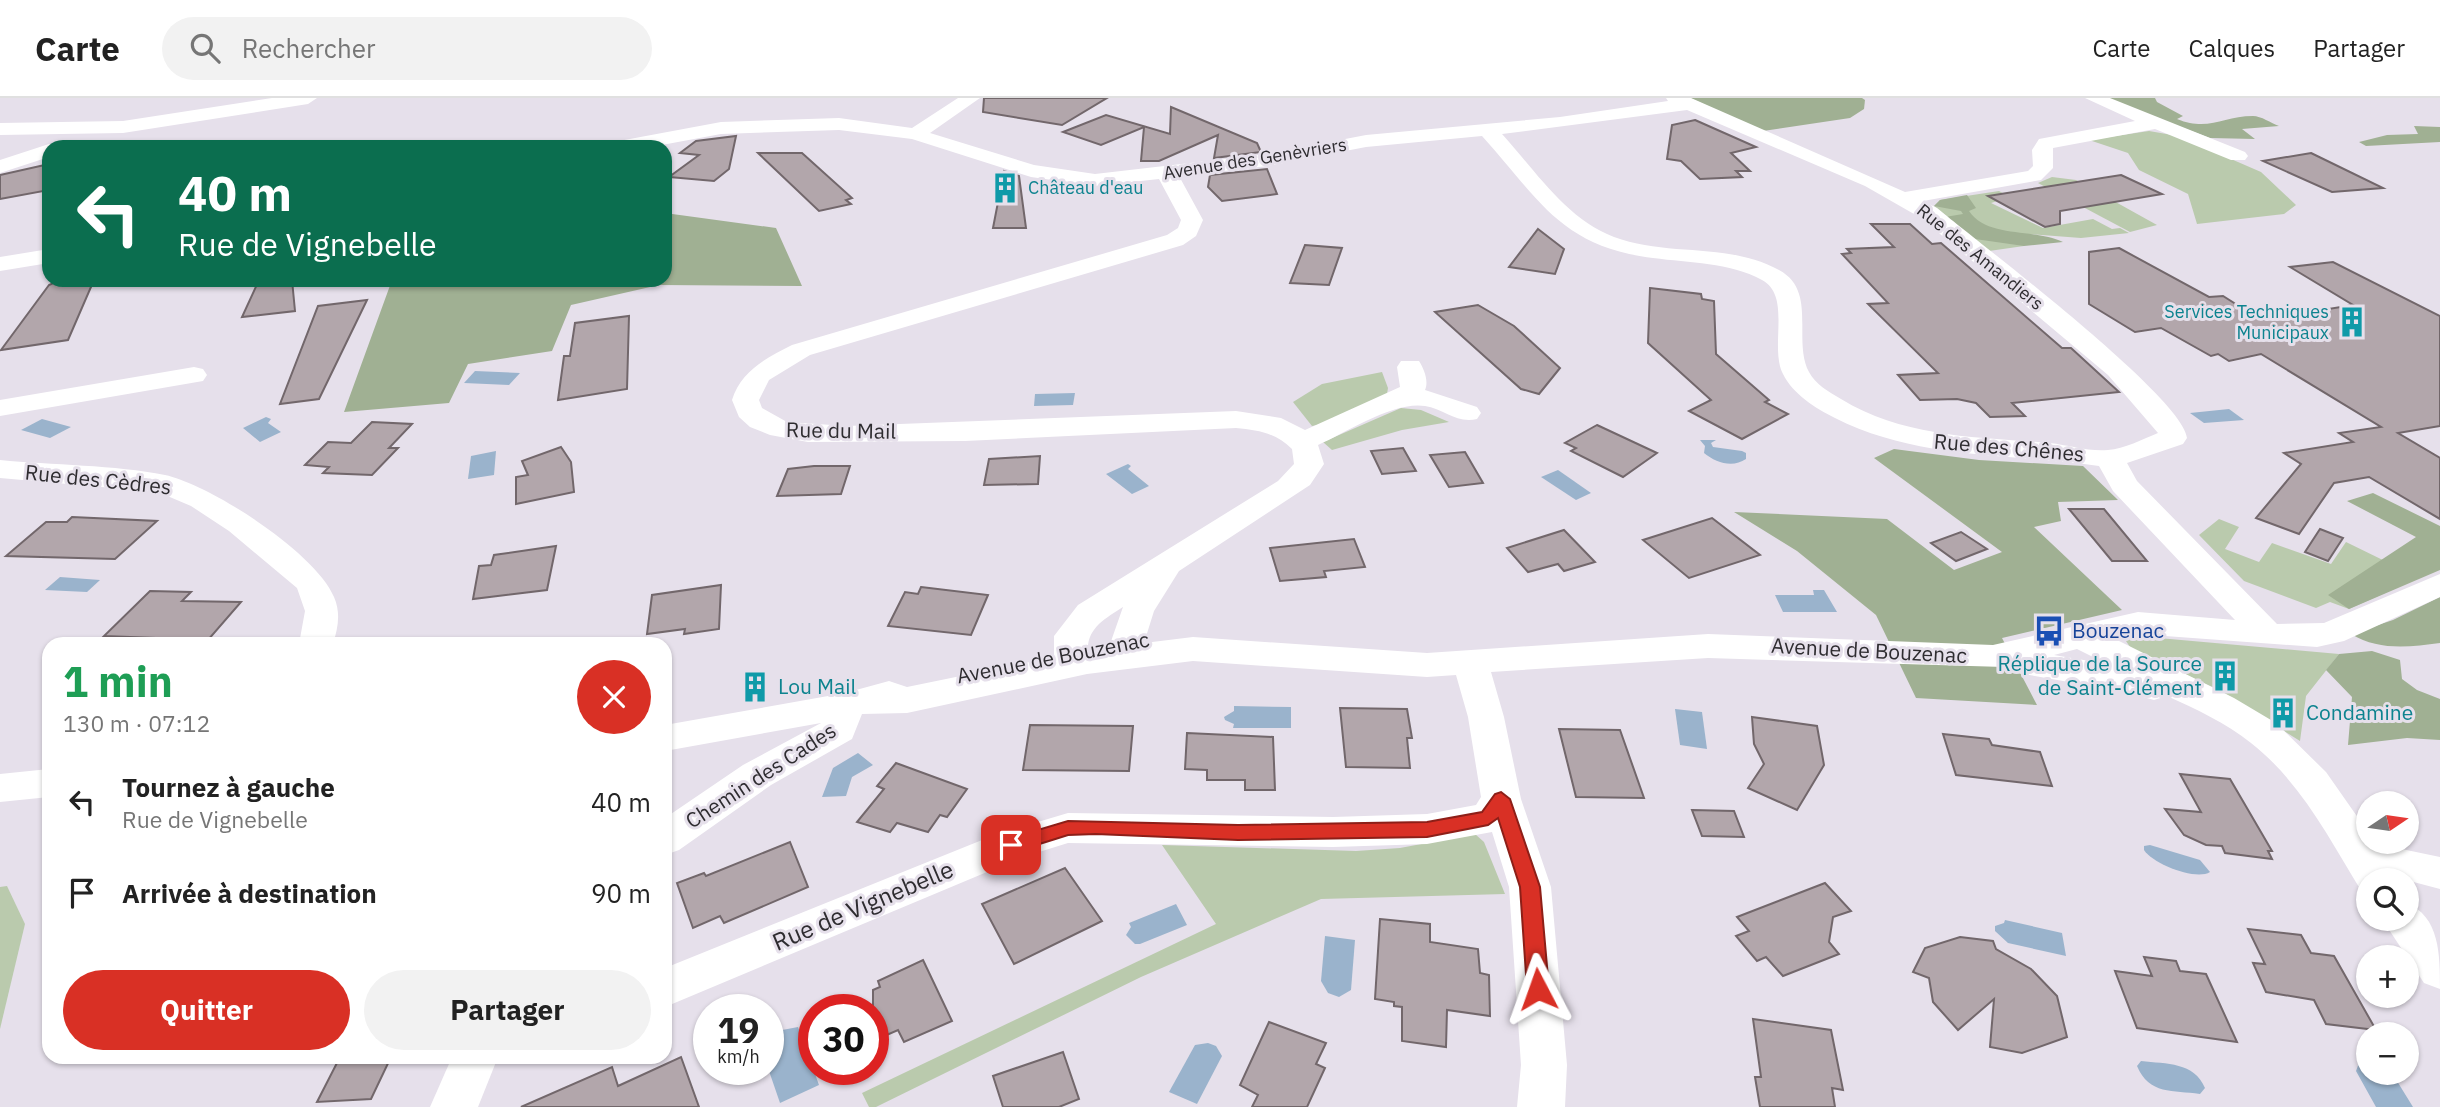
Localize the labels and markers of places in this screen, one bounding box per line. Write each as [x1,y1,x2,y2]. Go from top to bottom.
building icon: Château d'eau [988,171,1022,205]
place label: Château d'eau [1028,176,1143,199]
place label: Services Techniques Municipaux [2164,300,2329,344]
building icon: Services Techniques Municipaux [2335,305,2369,339]
bus stop icon: Bouzenac [2032,614,2066,648]
place label: Bouzenac [2072,616,2164,644]
place label: Réplique de la Source de Saint-Clément [1998,649,2202,701]
building icon: Réplique de la Source de Saint-Clément [2208,659,2242,693]
building icon: Lou Mail [738,670,772,704]
place label: Lou Mail [778,672,856,700]
building icon: Condamine [2266,696,2300,730]
place label: Condamine [2306,698,2413,726]
pin [981,815,1041,875]

